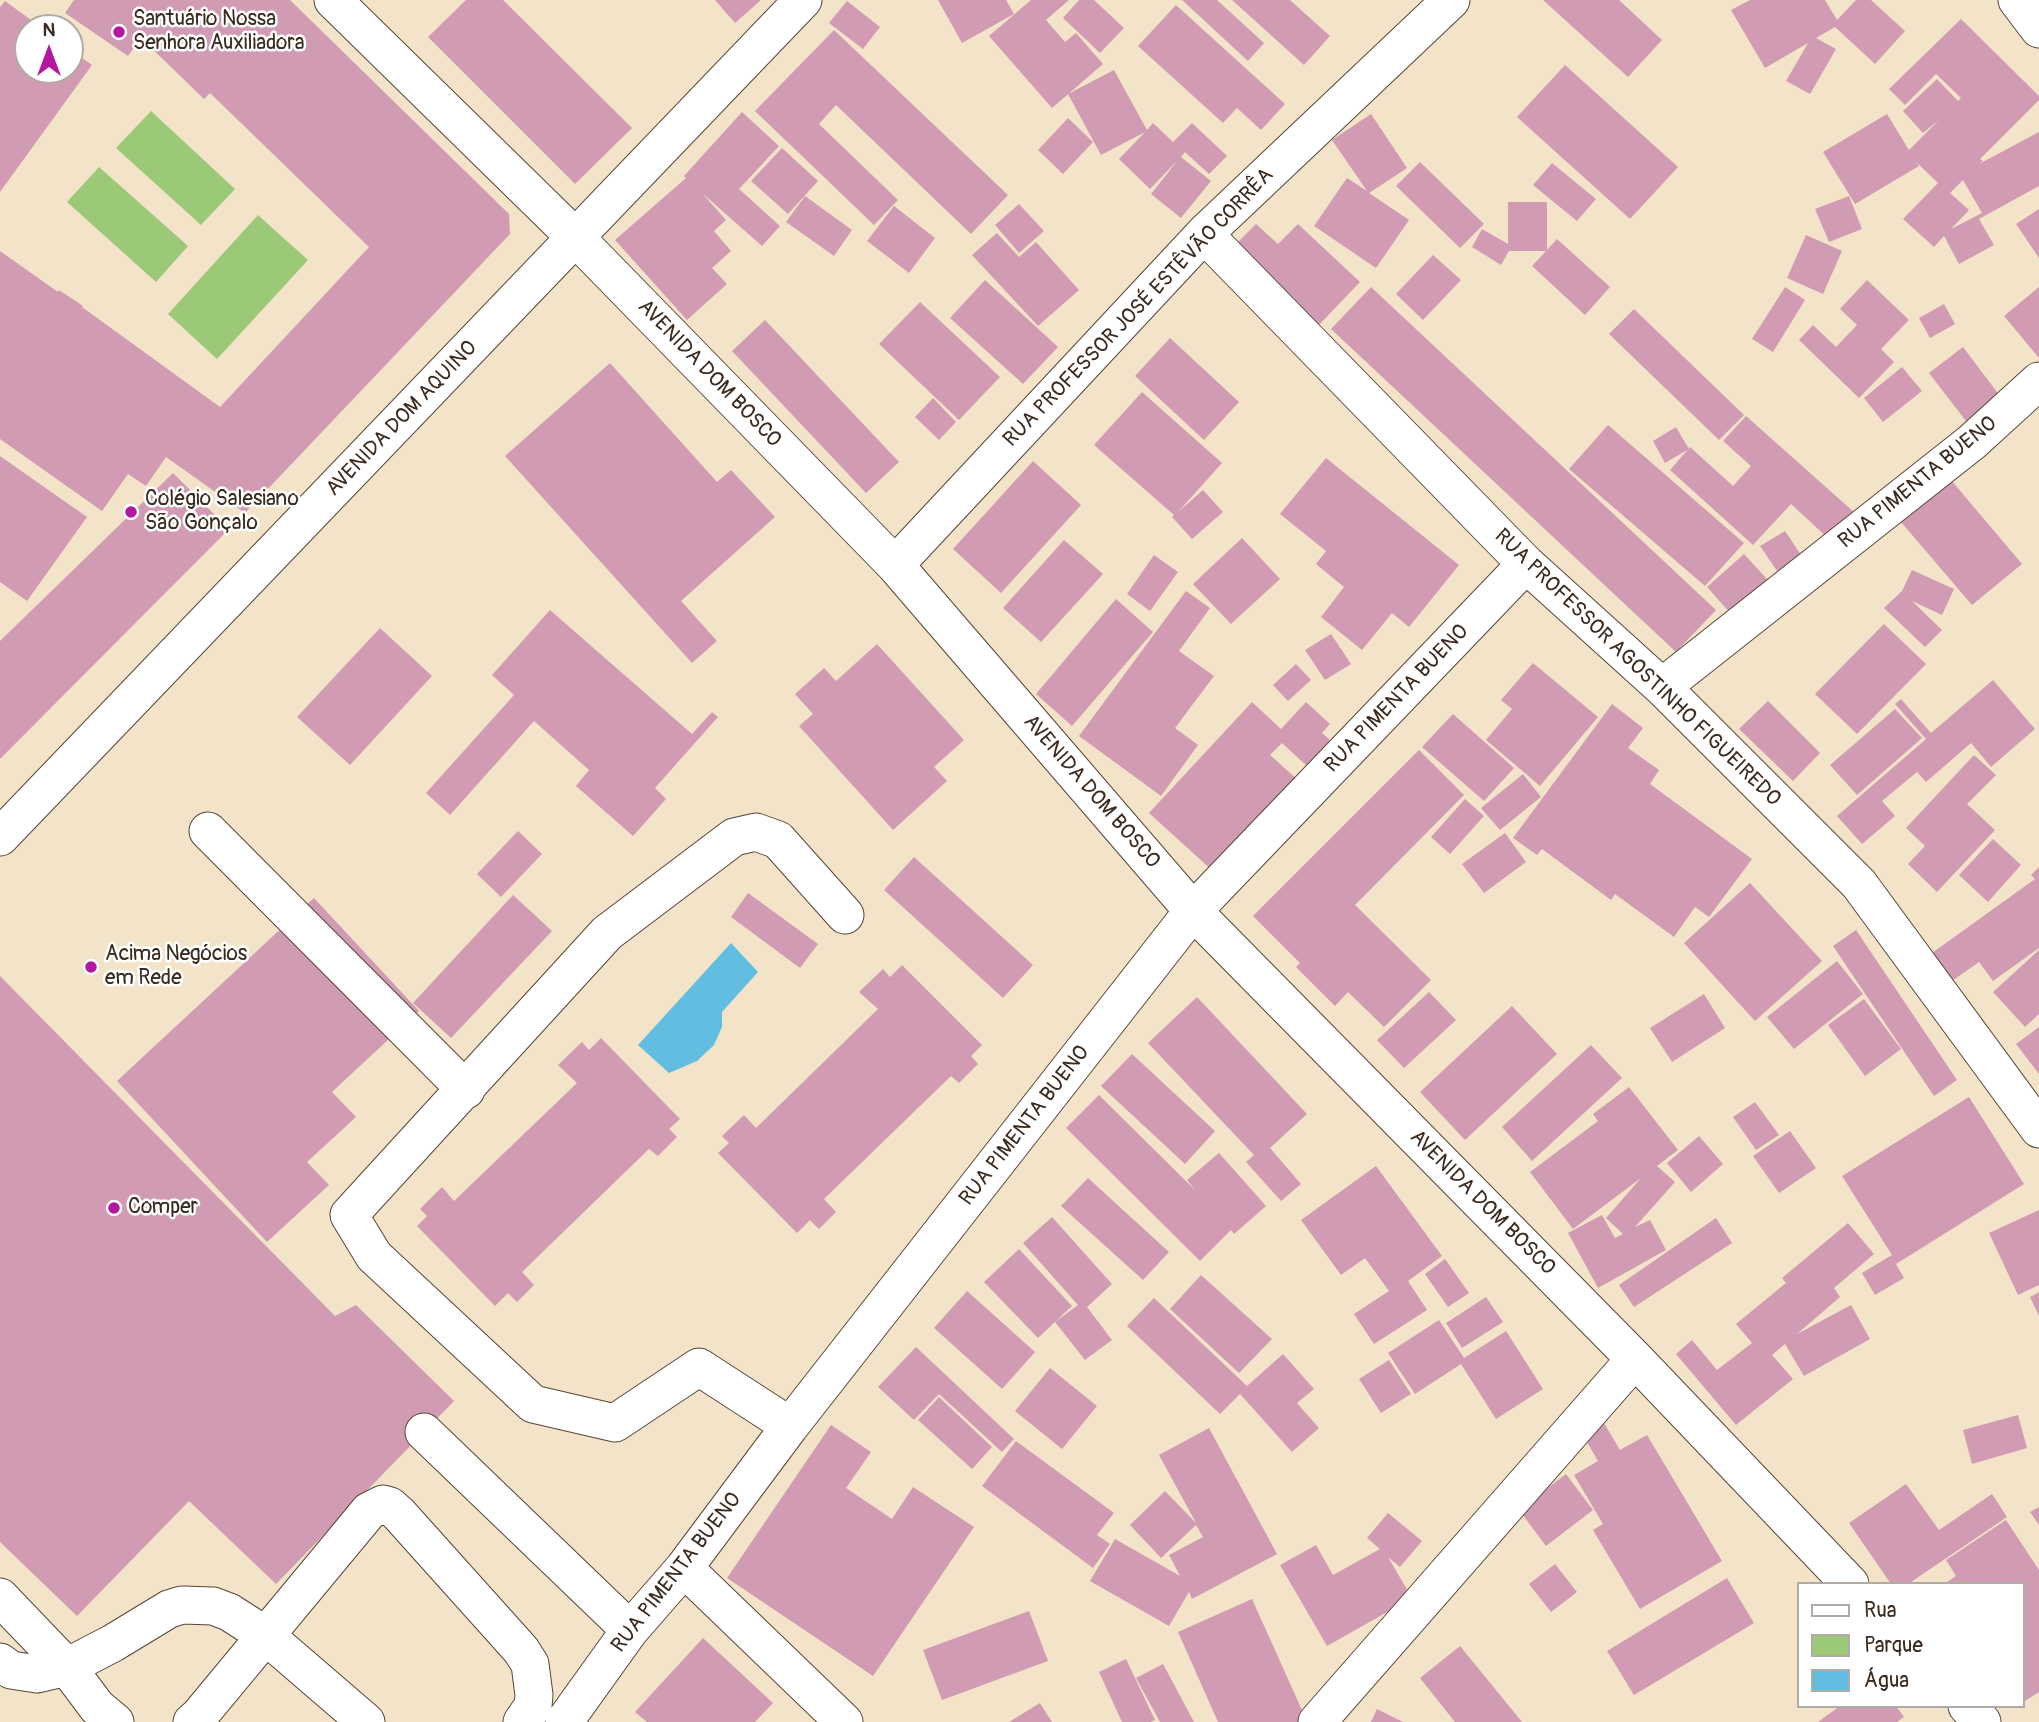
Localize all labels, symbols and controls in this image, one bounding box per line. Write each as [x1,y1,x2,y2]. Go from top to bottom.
place label: Santuário Nossa Senhora Auxiliadora [133,7,305,57]
north arrow [14,14,84,84]
text: N [43,18,55,42]
marker: Santuário Nossa Senhora Auxiliadora [111,24,127,40]
street label: RUA PROFESSOR JOSÉ ESTÊVÃO CORRÊA [999,163,1279,453]
street label: AVENIDA DOM BOSCO [632,295,786,453]
street label: AVENIDA DOM AQUINO [321,336,483,502]
street label: RUA PIMENTA BUENO [1834,411,2002,555]
place label: Colégio Salesiano São Gonçalo [145,487,299,537]
marker: Colégio Salesiano São Gonçalo [123,504,139,520]
street label: RUA PROFESSOR AGOSTINHO FIGUEIREDO [1489,524,1785,812]
street label: RUA PIMENTA BUENO [1320,620,1474,778]
street label: AVENIDA DOM BOSCO [1017,710,1165,874]
place label: Acima Negócios em Rede [105,942,247,992]
marker: Acima Negócios em Rede [83,959,99,975]
street label: RUA PIMENTA BUENO [955,1041,1095,1211]
street label: AVENIDA DOM BOSCO [1404,1125,1560,1281]
place label: Comper [128,1195,198,1221]
marker: Comper [106,1200,122,1216]
street label: RUA PIMENTA BUENO [607,1488,747,1658]
legend [1798,1582,2025,1708]
text: Rua [1864,1597,1897,1624]
text: Parque [1864,1632,1923,1659]
text: Água [1864,1667,1909,1694]

